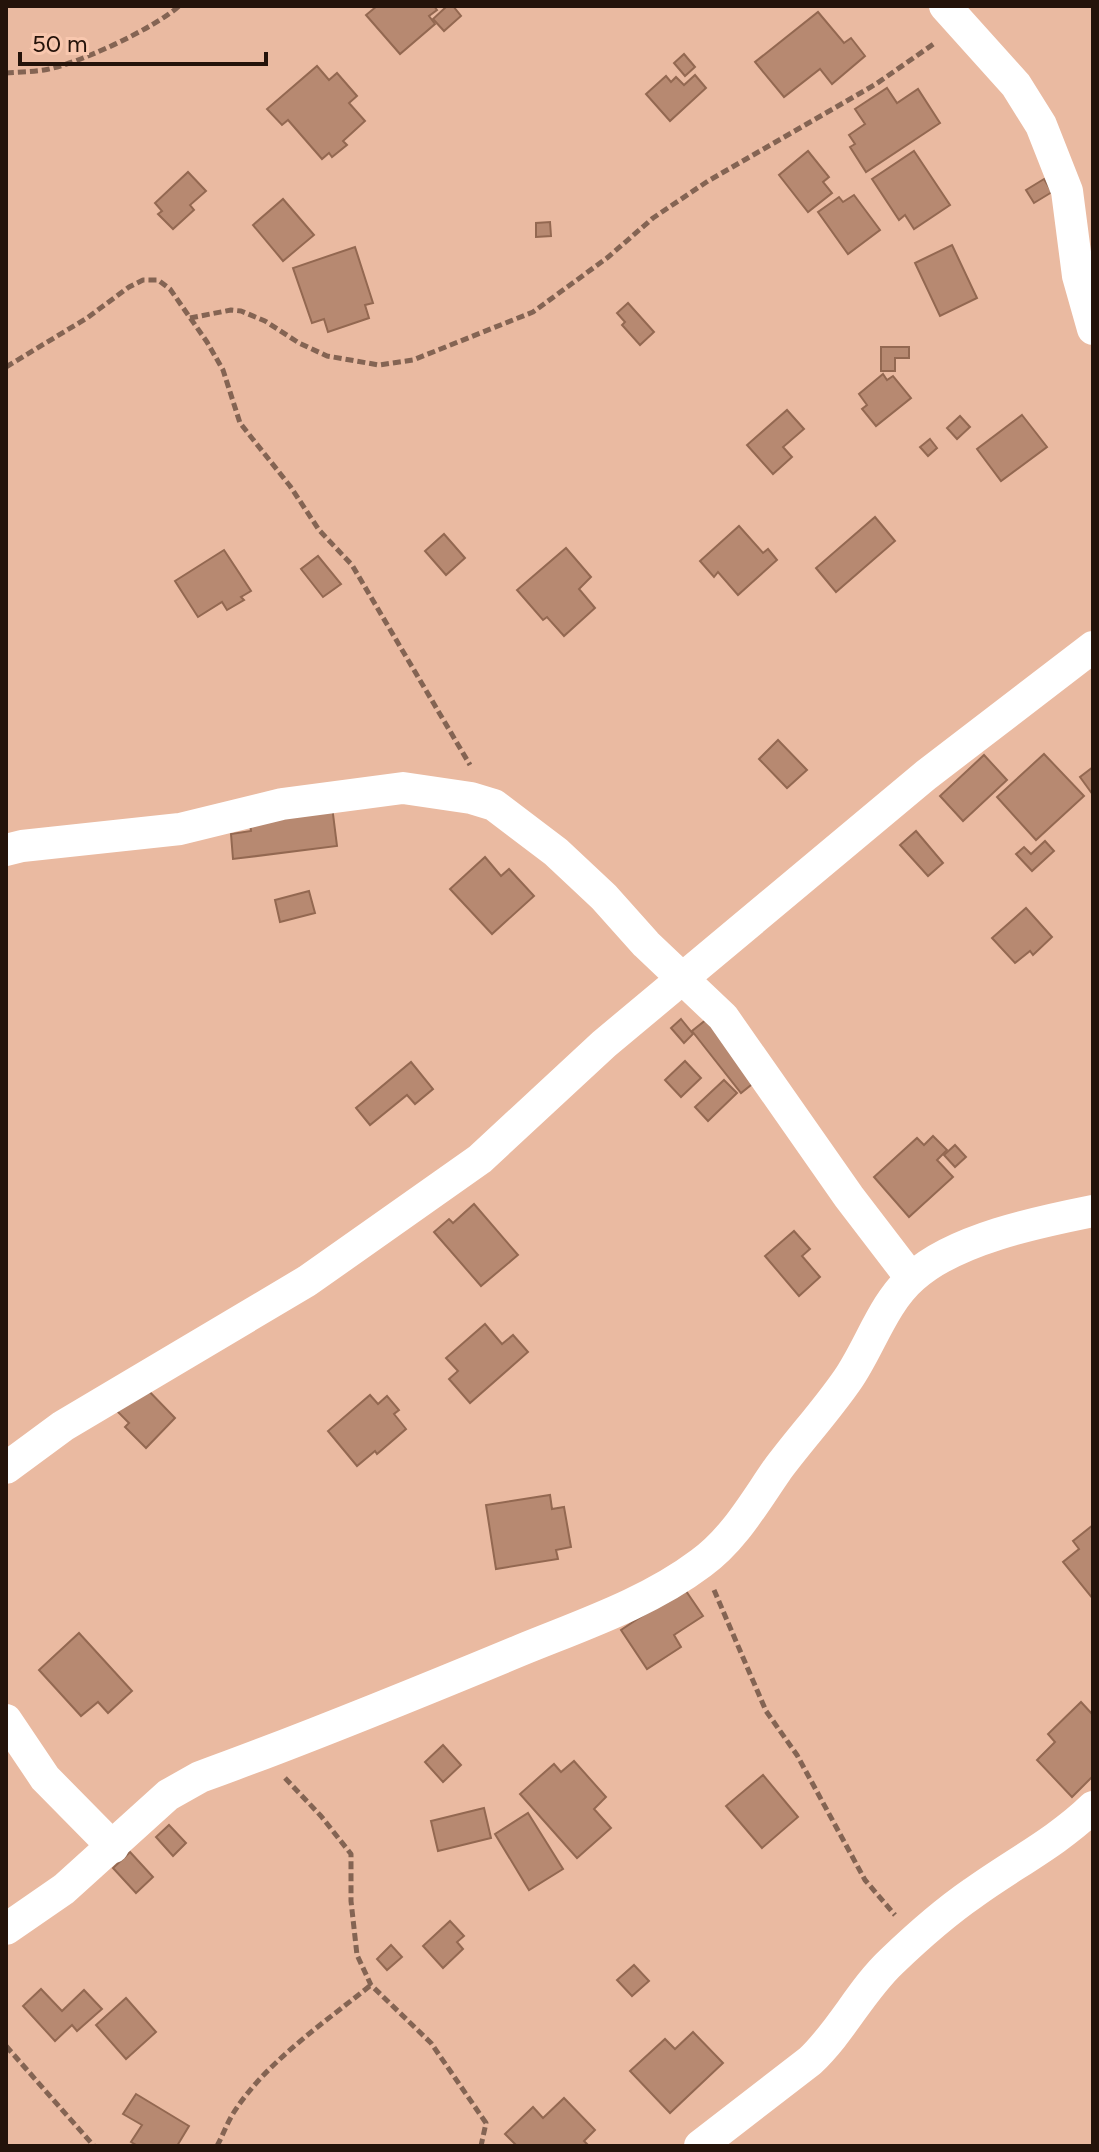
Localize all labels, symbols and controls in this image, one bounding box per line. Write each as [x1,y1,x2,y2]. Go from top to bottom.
scale bar [20,16,266,66]
text: 50 m [32,29,88,58]

